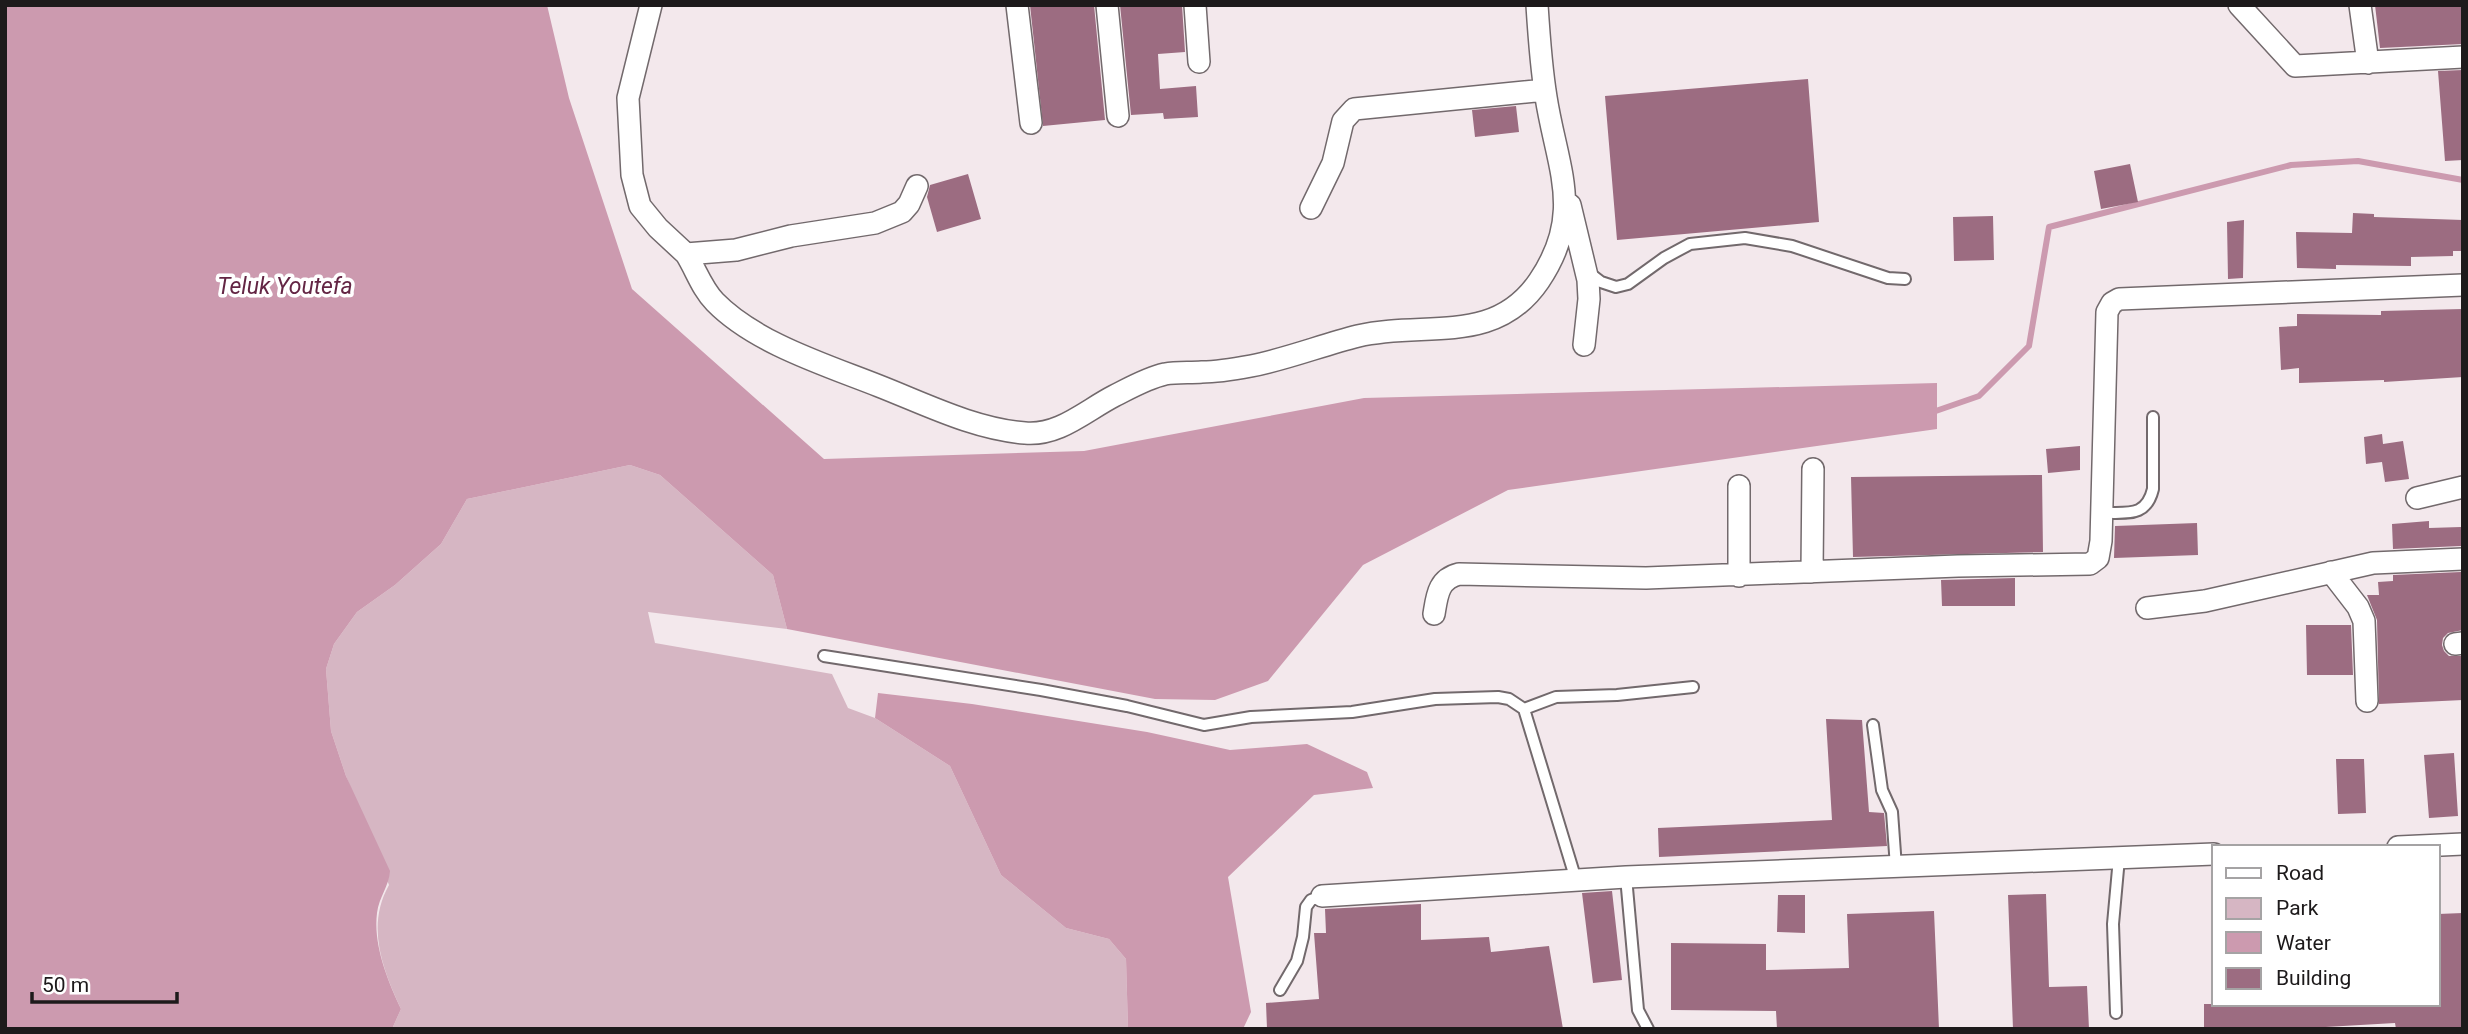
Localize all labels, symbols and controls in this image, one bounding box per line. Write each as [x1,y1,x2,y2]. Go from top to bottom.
water label: Teluk Youtefa [217,273,353,300]
legend [2212,845,2440,1006]
text: Road [2276,861,2324,885]
text: Park [2276,896,2319,920]
text: Water [2276,931,2331,955]
scale bar [32,960,177,1004]
text: Building [2276,966,2351,990]
text: 50 m [42,973,89,997]

